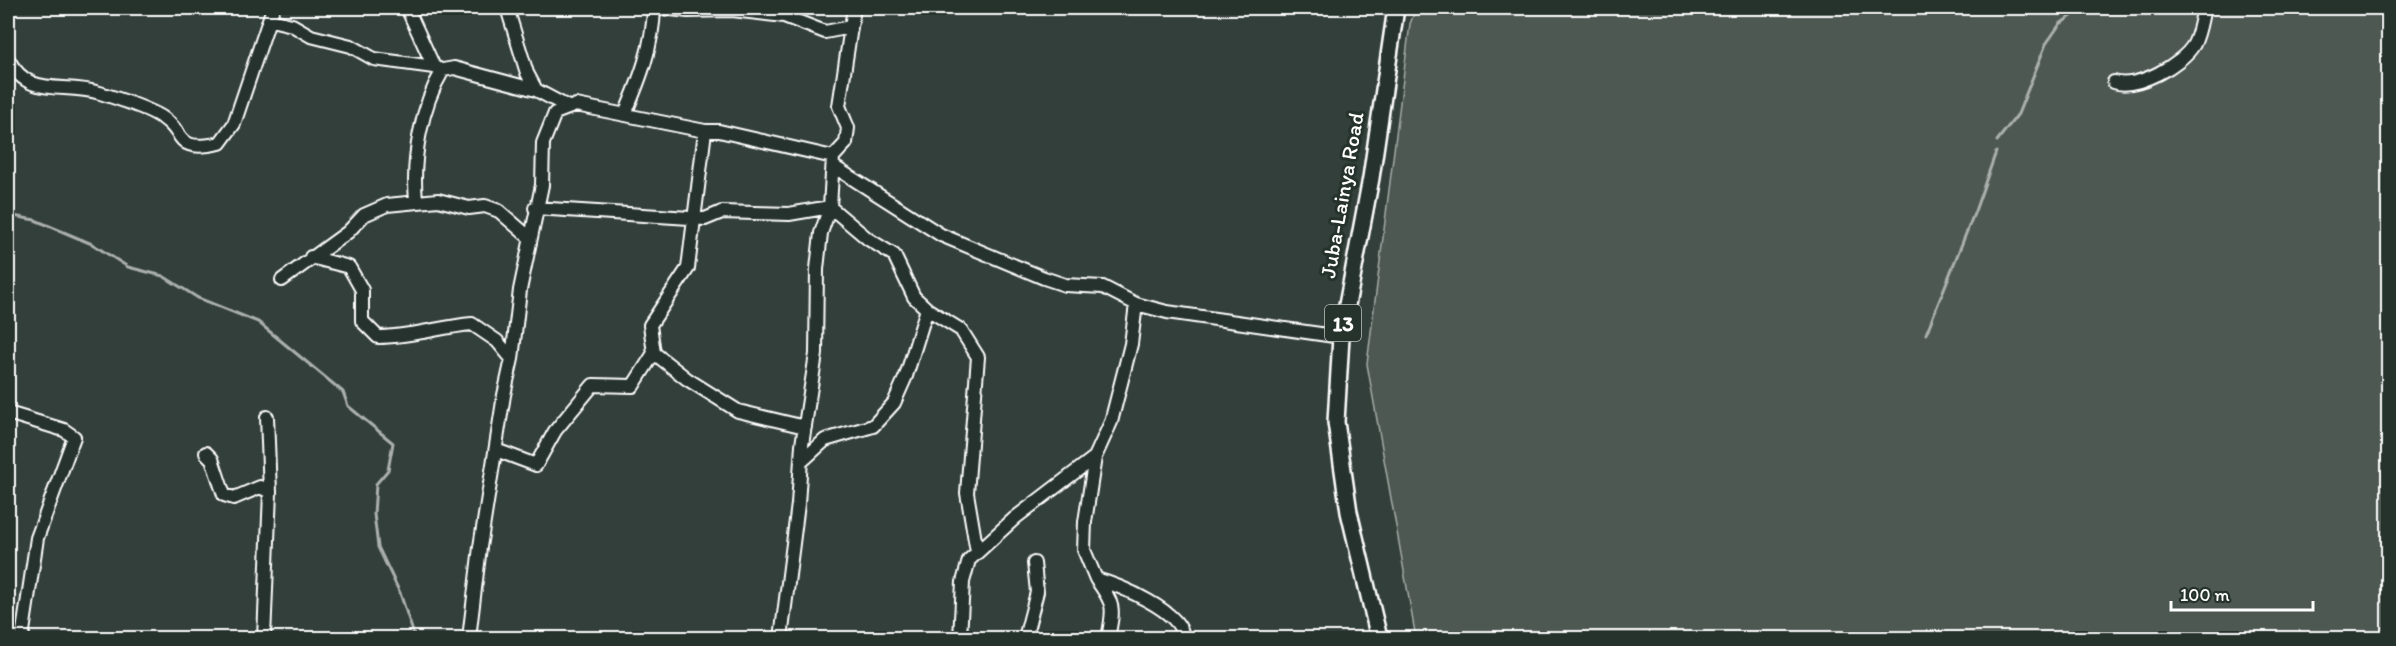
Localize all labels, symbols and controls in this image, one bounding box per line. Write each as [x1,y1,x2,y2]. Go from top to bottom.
street label: Juba-Lainya Road [1314,110,1370,280]
road number: 13 [1325,305,1361,341]
scale bar [2171,574,2314,612]
text: 100 m [2180,584,2230,606]

